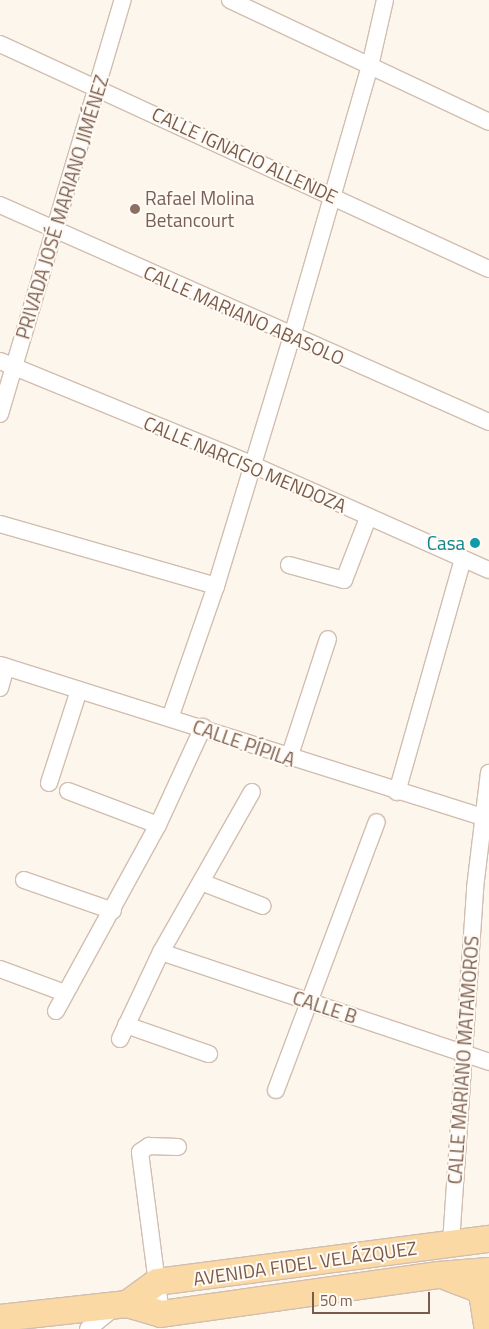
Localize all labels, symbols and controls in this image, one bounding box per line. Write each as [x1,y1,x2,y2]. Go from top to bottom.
street label: PRIVADA JOSÉ MARIANO JIMÉNEZ [11,72,113,342]
street label: CALLE IGNACIO ALLENDE [149,102,341,208]
place label: Rafael Molina Betancourt [145,187,254,231]
marker: Rafael Molina Betancourt [129,203,141,215]
street label: CALLE MARIANO ABASOLO [140,260,348,370]
street label: CALLE NARCISO MENDOZA [140,411,350,517]
place label: Casa [427,532,465,554]
marker: Casa [469,537,481,549]
street label: CALLE PÍPILA [190,715,298,771]
street label: CALLE MARIANO MATAMOROS [443,935,483,1185]
street label: CALLE B [290,986,360,1028]
street label: AVENIDA FIDEL VELÁZQUEZ [192,1236,418,1290]
scale bar [314,1282,432,1314]
text: 50 m [320,1289,353,1312]

